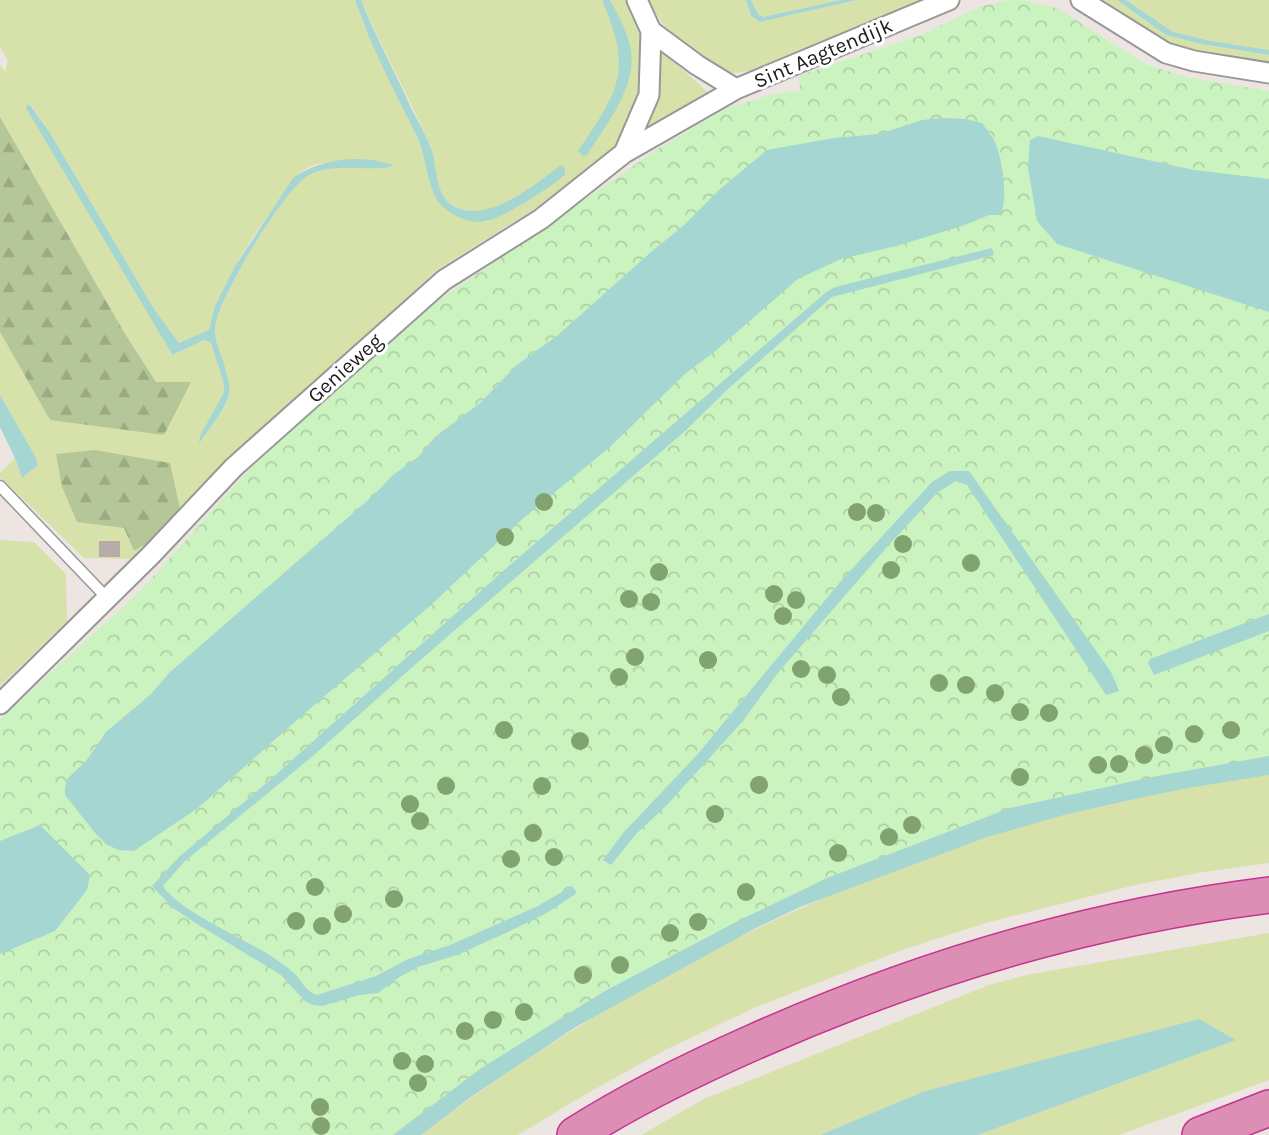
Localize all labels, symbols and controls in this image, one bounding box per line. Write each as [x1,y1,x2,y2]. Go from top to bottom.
street label: Sint Aagtendijk [750,13,896,93]
street label: Genieweg [303,328,387,408]

